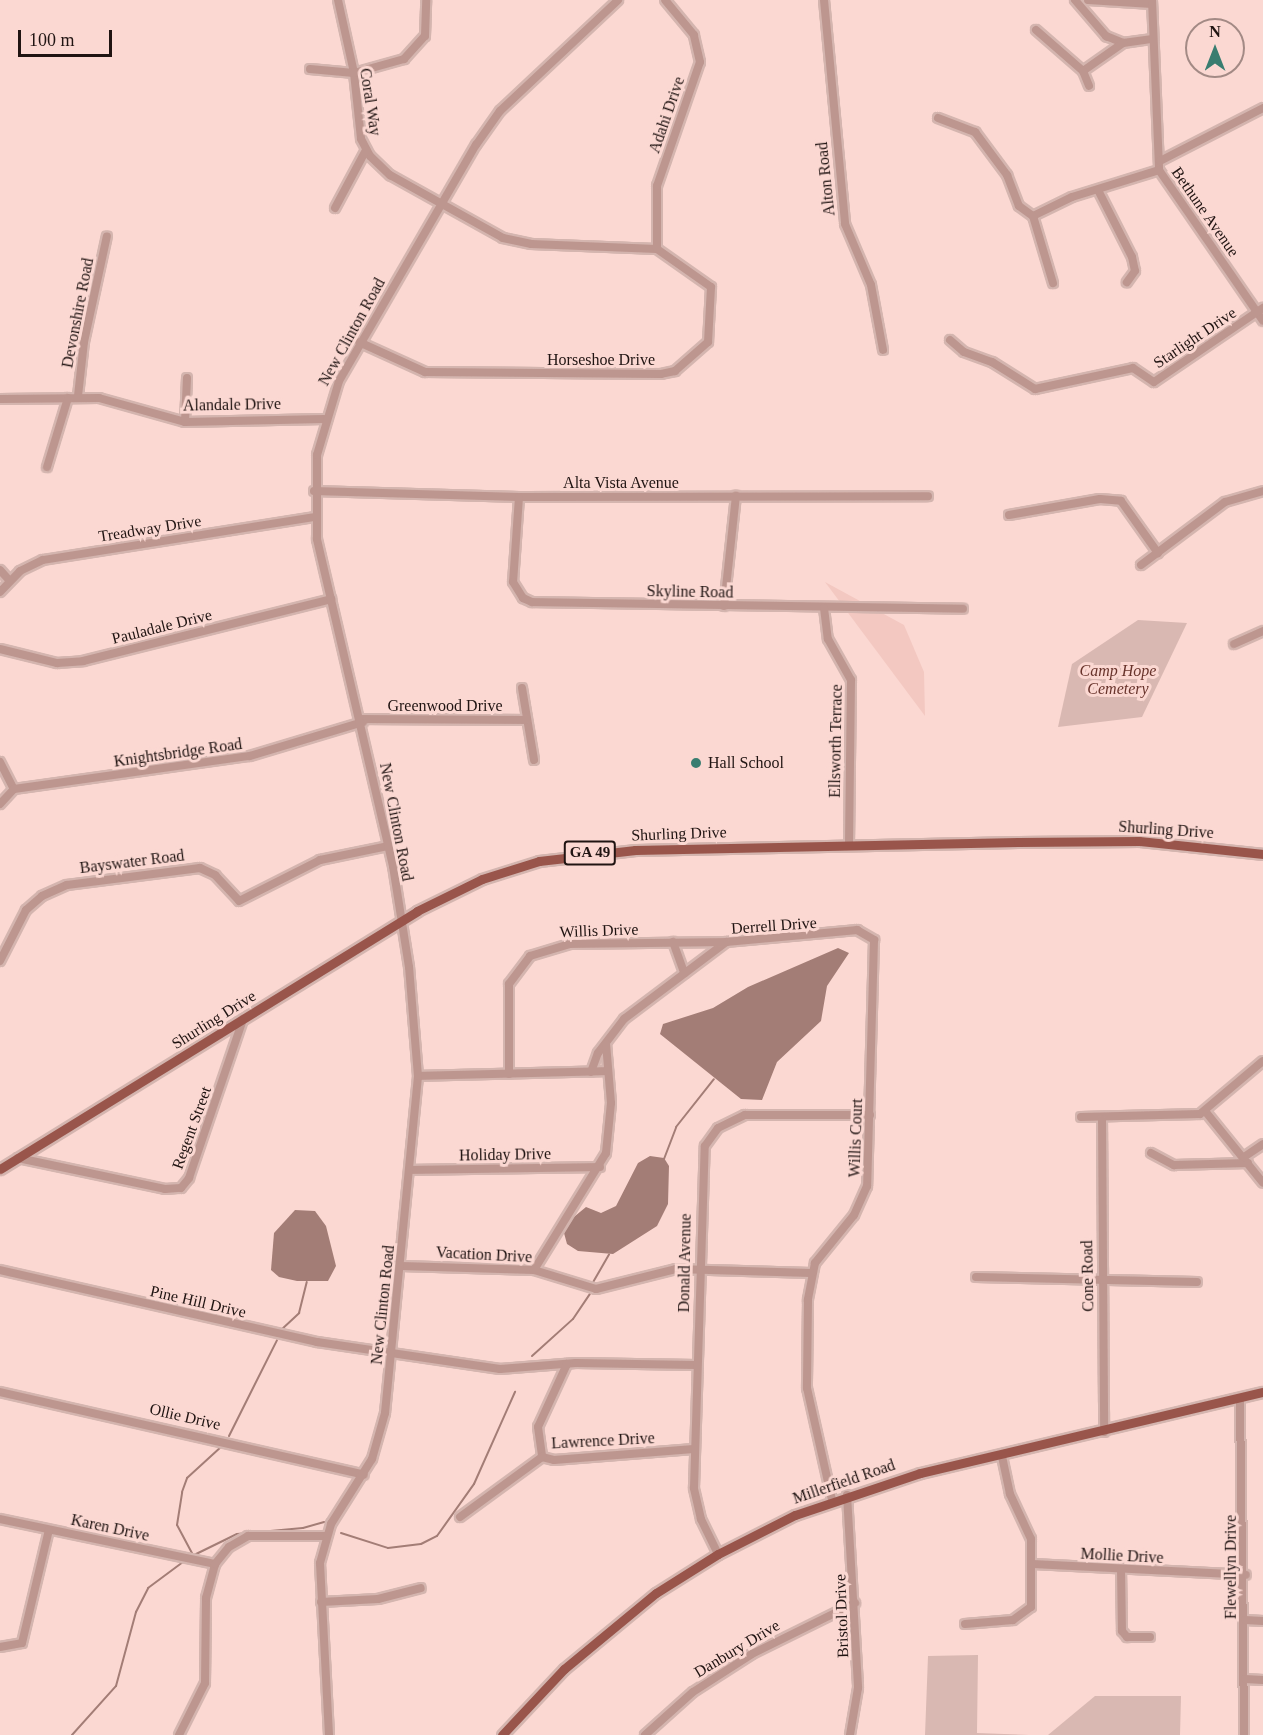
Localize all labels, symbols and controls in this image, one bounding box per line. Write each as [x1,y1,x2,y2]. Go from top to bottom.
scale bar [21,18,116,56]
north arrow [1185,18,1245,78]
text: N [1209,23,1221,40]
text: 100 m [29,30,75,50]
street label: Coral Way [355,67,385,137]
street label: Adahi Drive [645,74,689,156]
street label: Alton Road [813,141,839,217]
street label: Bethune Avenue [1167,163,1243,261]
street label: Devonshire Road [58,256,98,370]
street label: New Clinton Road [315,275,389,389]
street label: Starlight Drive [1150,303,1240,373]
street label: Horseshoe Drive [547,350,655,370]
street label: Alandale Drive [183,395,281,415]
street label: Alta Vista Avenue [563,473,679,493]
street label: Treadway Drive [97,511,203,547]
street label: Skyline Road [647,582,733,602]
street label: Pauladale Drive [110,605,214,649]
park label: Camp Hope Cemetery [1080,661,1156,699]
street label: Ellsworth Terrace [825,684,847,798]
street label: Greenwood Drive [387,696,503,716]
street label: Knightsbridge Road [113,734,243,772]
place label: Hall School [708,753,784,773]
marker: Hall School [689,756,703,770]
street label: New Clinton Road [375,761,417,883]
street label: Shurling Drive [1118,817,1214,843]
street label: Shurling Drive [631,823,727,845]
road number: GA 49 [563,841,617,865]
street label: Bayswater Road [79,846,185,878]
street label: Derrell Drive [731,913,817,939]
street label: Willis Drive [559,920,639,942]
street label: Shurling Drive [168,987,260,1053]
street label: Regent Street [168,1084,216,1172]
street label: Willis Court [845,1098,867,1178]
street label: Holiday Drive [459,1145,551,1165]
street label: Donald Avenue [675,1213,695,1313]
street label: Cone Road [1078,1240,1098,1312]
street label: Vacation Drive [435,1243,533,1267]
street label: New Clinton Road [367,1244,399,1366]
street label: Pine Hill Drive [148,1282,248,1322]
street label: Ollie Drive [148,1400,222,1434]
street label: Lawrence Drive [551,1429,655,1453]
street label: Millerfield Road [790,1455,898,1509]
street label: Karen Drive [69,1510,151,1546]
street label: Flewellyn Drive [1221,1515,1241,1619]
street label: Mollie Drive [1080,1544,1164,1568]
street label: Bristol Drive [831,1574,853,1658]
street label: Danbury Drive [691,1616,783,1682]

